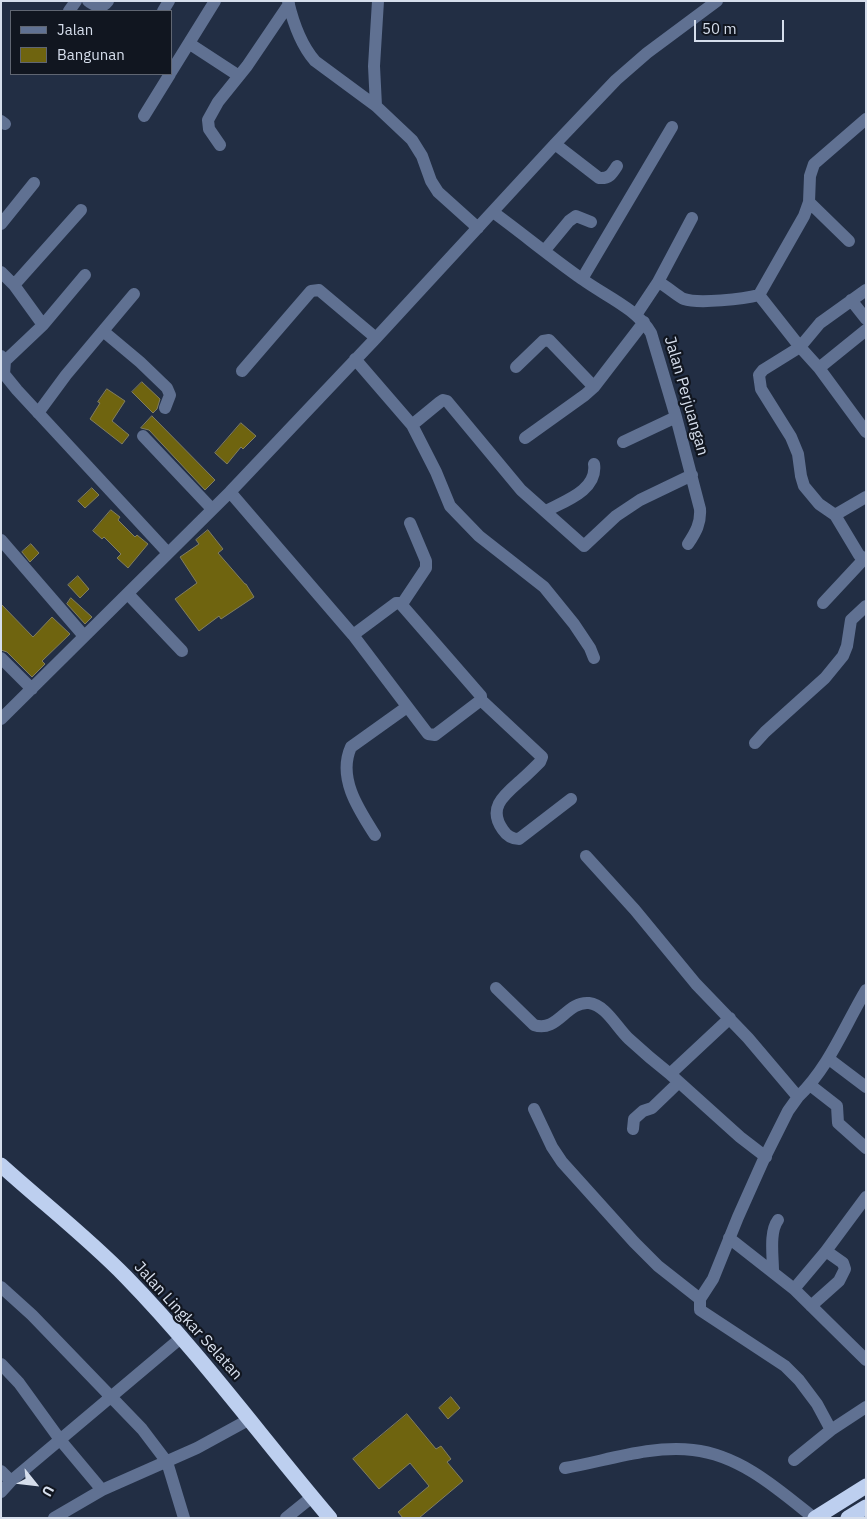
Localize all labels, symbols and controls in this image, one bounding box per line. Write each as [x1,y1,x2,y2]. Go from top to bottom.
legend [10,10,172,75]
scale bar [697,10,787,42]
text: 50 m [702,19,737,38]
text: Jalan [57,20,93,39]
text: Bangunan [57,45,125,64]
street label: Jalan Perjuangan [660,334,712,458]
street label: Jalan Lingkar Selatan [130,1258,246,1384]
north arrow [10,1459,60,1509]
text: U [38,1483,58,1500]

